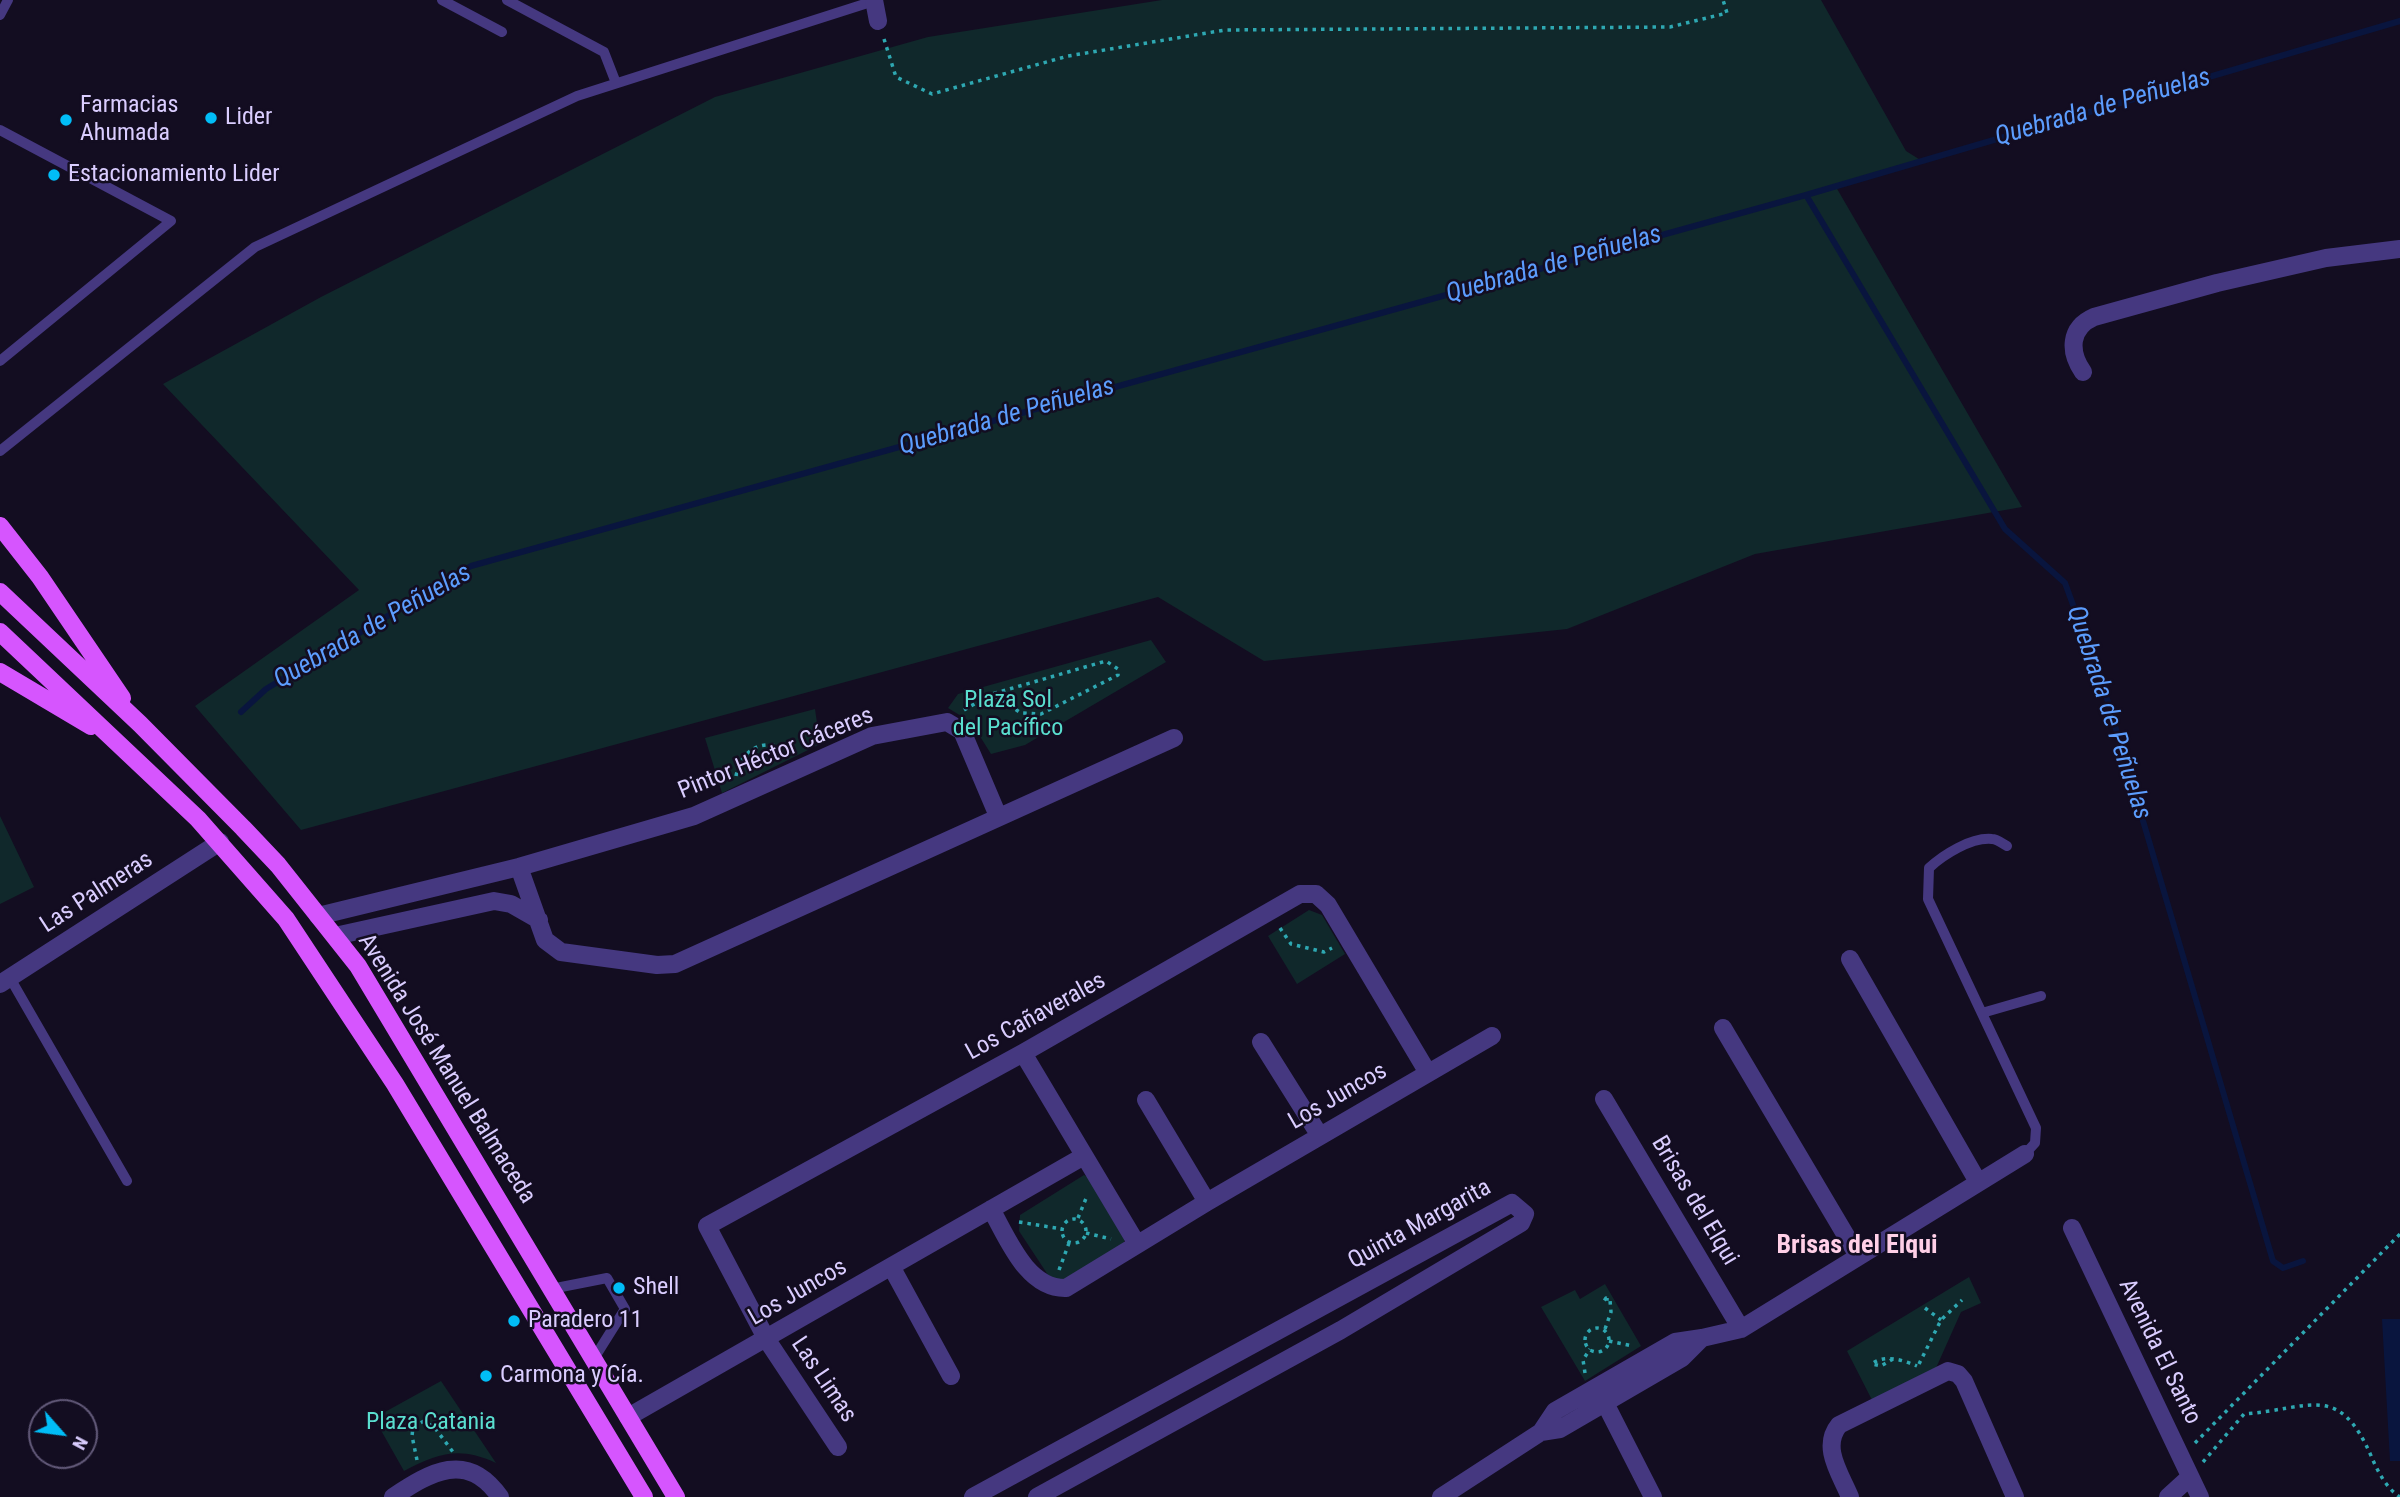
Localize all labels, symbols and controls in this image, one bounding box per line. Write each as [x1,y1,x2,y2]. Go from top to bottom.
water label: Quebrada de Peñuelas [1992,62,2214,154]
place label: Farmacias Ahumada [80,92,179,148]
place label: Lider [225,104,272,132]
marker: Lider [203,110,219,126]
marker: Farmacias Ahumada [58,112,74,128]
place label: Estacionamiento Lider [68,161,279,189]
marker: Estacionamiento Lider [46,167,62,183]
water label: Quebrada de Peñuelas [1443,219,1665,311]
water label: Quebrada de Peñuelas [896,371,1118,463]
water label: Quebrada de Peñuelas [269,558,477,696]
water label: Quebrada de Peñuelas [2059,602,2157,824]
park label: Plaza Sol del Pacífico [953,687,1063,743]
street label: Pintor Héctor Cáceres [674,702,878,806]
street label: Las Palmeras [35,846,159,940]
street label: Avenida José Manuel Balmaceda [351,929,541,1209]
street label: Los Cañaverales [961,967,1111,1067]
street label: Los Juncos [1284,1057,1392,1137]
street label: Brisas del Elqui [1644,1131,1744,1271]
street label: Quinta Margarita [1344,1174,1496,1276]
district label: Brisas del Elqui [1776,1230,1938,1262]
street label: Los Juncos [744,1253,852,1333]
place label: Shell [633,1274,679,1302]
street label: Avenida El Santo [2111,1275,2207,1429]
marker: Shell [611,1280,627,1296]
place label: Paradero 11 [528,1307,642,1335]
marker: Paradero 11 [506,1313,522,1329]
street label: Las Limas [784,1332,862,1428]
place label: Carmona y Cía. [500,1362,644,1390]
marker: Carmona y Cía. [478,1368,494,1384]
north arrow [28,1399,98,1469]
park label: Plaza Catania [366,1409,496,1437]
text: N [67,1433,93,1454]

